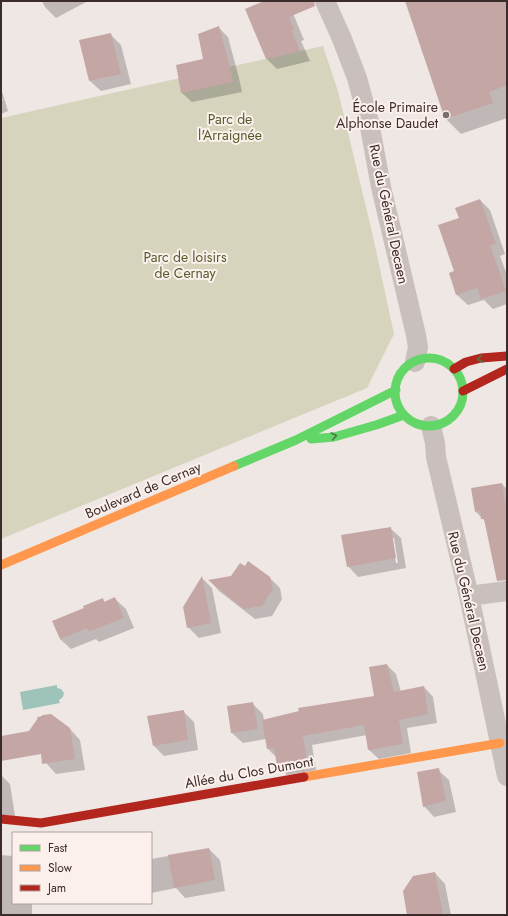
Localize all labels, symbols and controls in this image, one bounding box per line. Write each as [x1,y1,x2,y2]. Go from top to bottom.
place label: École Primaire Alphonse Daudet [336,97,439,133]
park label: Parc de l'Arraignée [198,109,262,145]
marker: École Primaire Alphonse Daudet [441,110,451,120]
street label: Rue du Général Decaen [364,142,414,286]
park label: Parc de loisirs de Cernay [143,247,227,283]
one-way arrow [476,354,483,362]
one-way arrow [331,432,337,441]
street label: Boulevard de Cernay [82,456,205,523]
street label: Rue du Général Decaen [443,529,495,673]
street label: Allée du Clos Dumont [183,751,316,793]
legend [12,832,152,904]
text: Fast [48,839,67,857]
text: Slow [48,859,73,877]
text: Jam [46,879,66,897]

